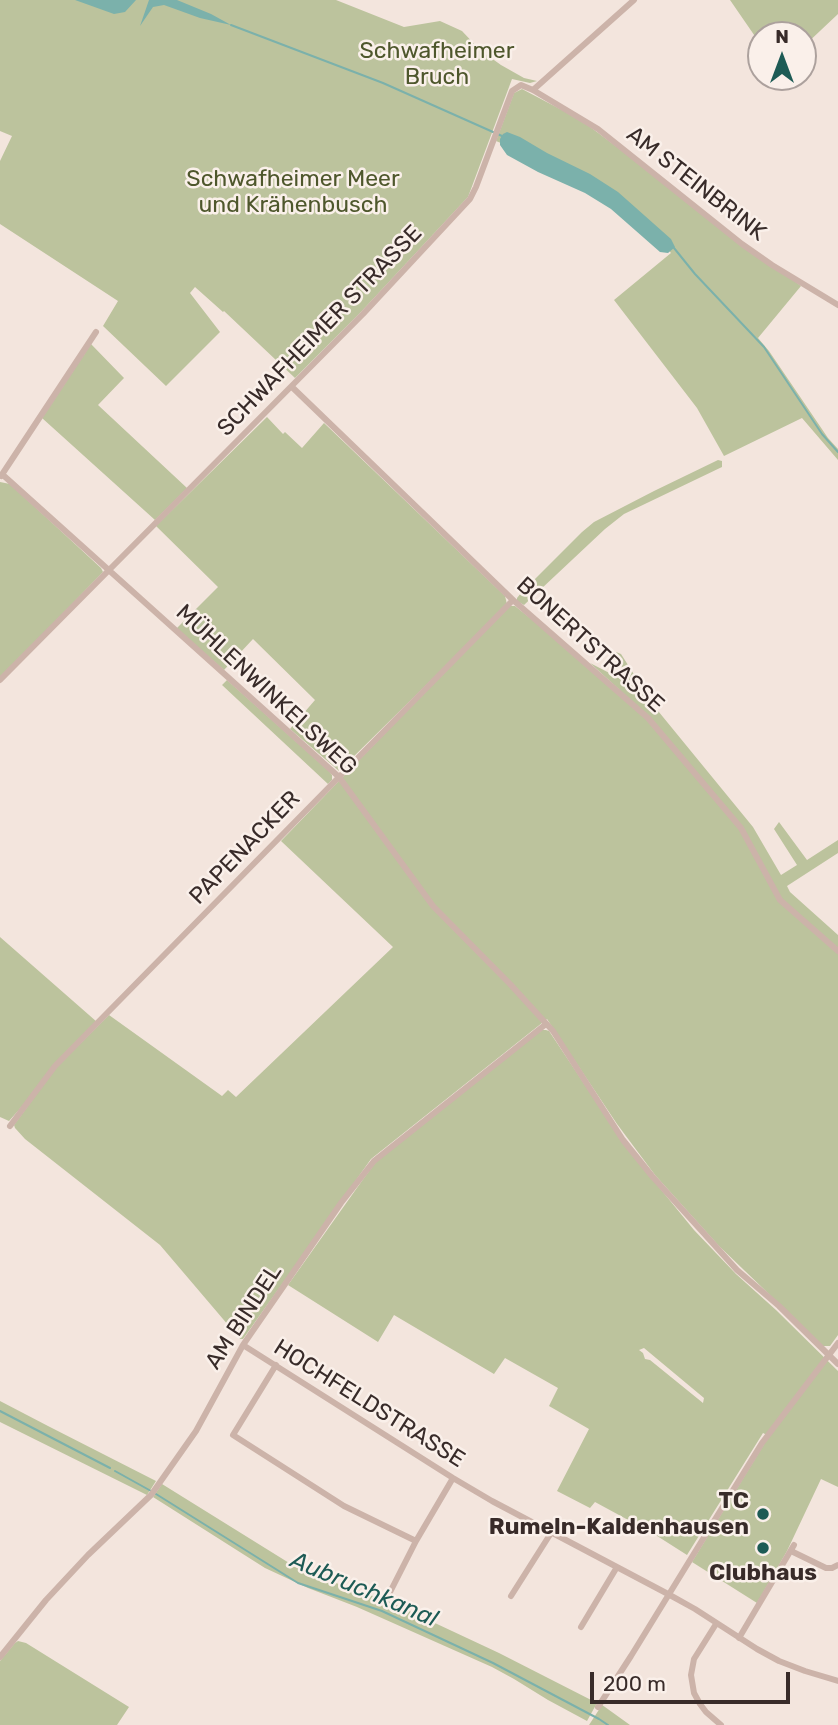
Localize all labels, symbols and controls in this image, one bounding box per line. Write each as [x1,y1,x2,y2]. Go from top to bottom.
north arrow [747,21,817,91]
text: N [775,25,789,48]
park label: Schwafheimer Bruch [360,37,514,91]
street label: AM STEINBRINK [621,121,771,247]
park label: Schwafheimer Meer und Krähenbusch [186,165,400,219]
street label: SCHWAFHEIMER STRASSE [212,220,428,442]
street label: BONERTSTRASSE [510,571,670,719]
street label: MÜHLENWINKELSWEG [170,599,362,781]
street label: PAPENACKER [184,785,306,911]
street label: AM BINDEL [200,1259,288,1375]
street label: HOCHFELDSTRASSE [268,1334,470,1474]
place label: TC Rumeln-Kaldenhausen [489,1487,749,1541]
marker: TC Rumeln-Kaldenhausen [755,1506,771,1522]
marker: Clubhaus [755,1540,771,1556]
water label: Aubruchkanal [286,1546,442,1634]
place label: Clubhaus [709,1559,817,1587]
scale bar [593,1658,792,1702]
text: 200 m [603,1671,666,1696]

